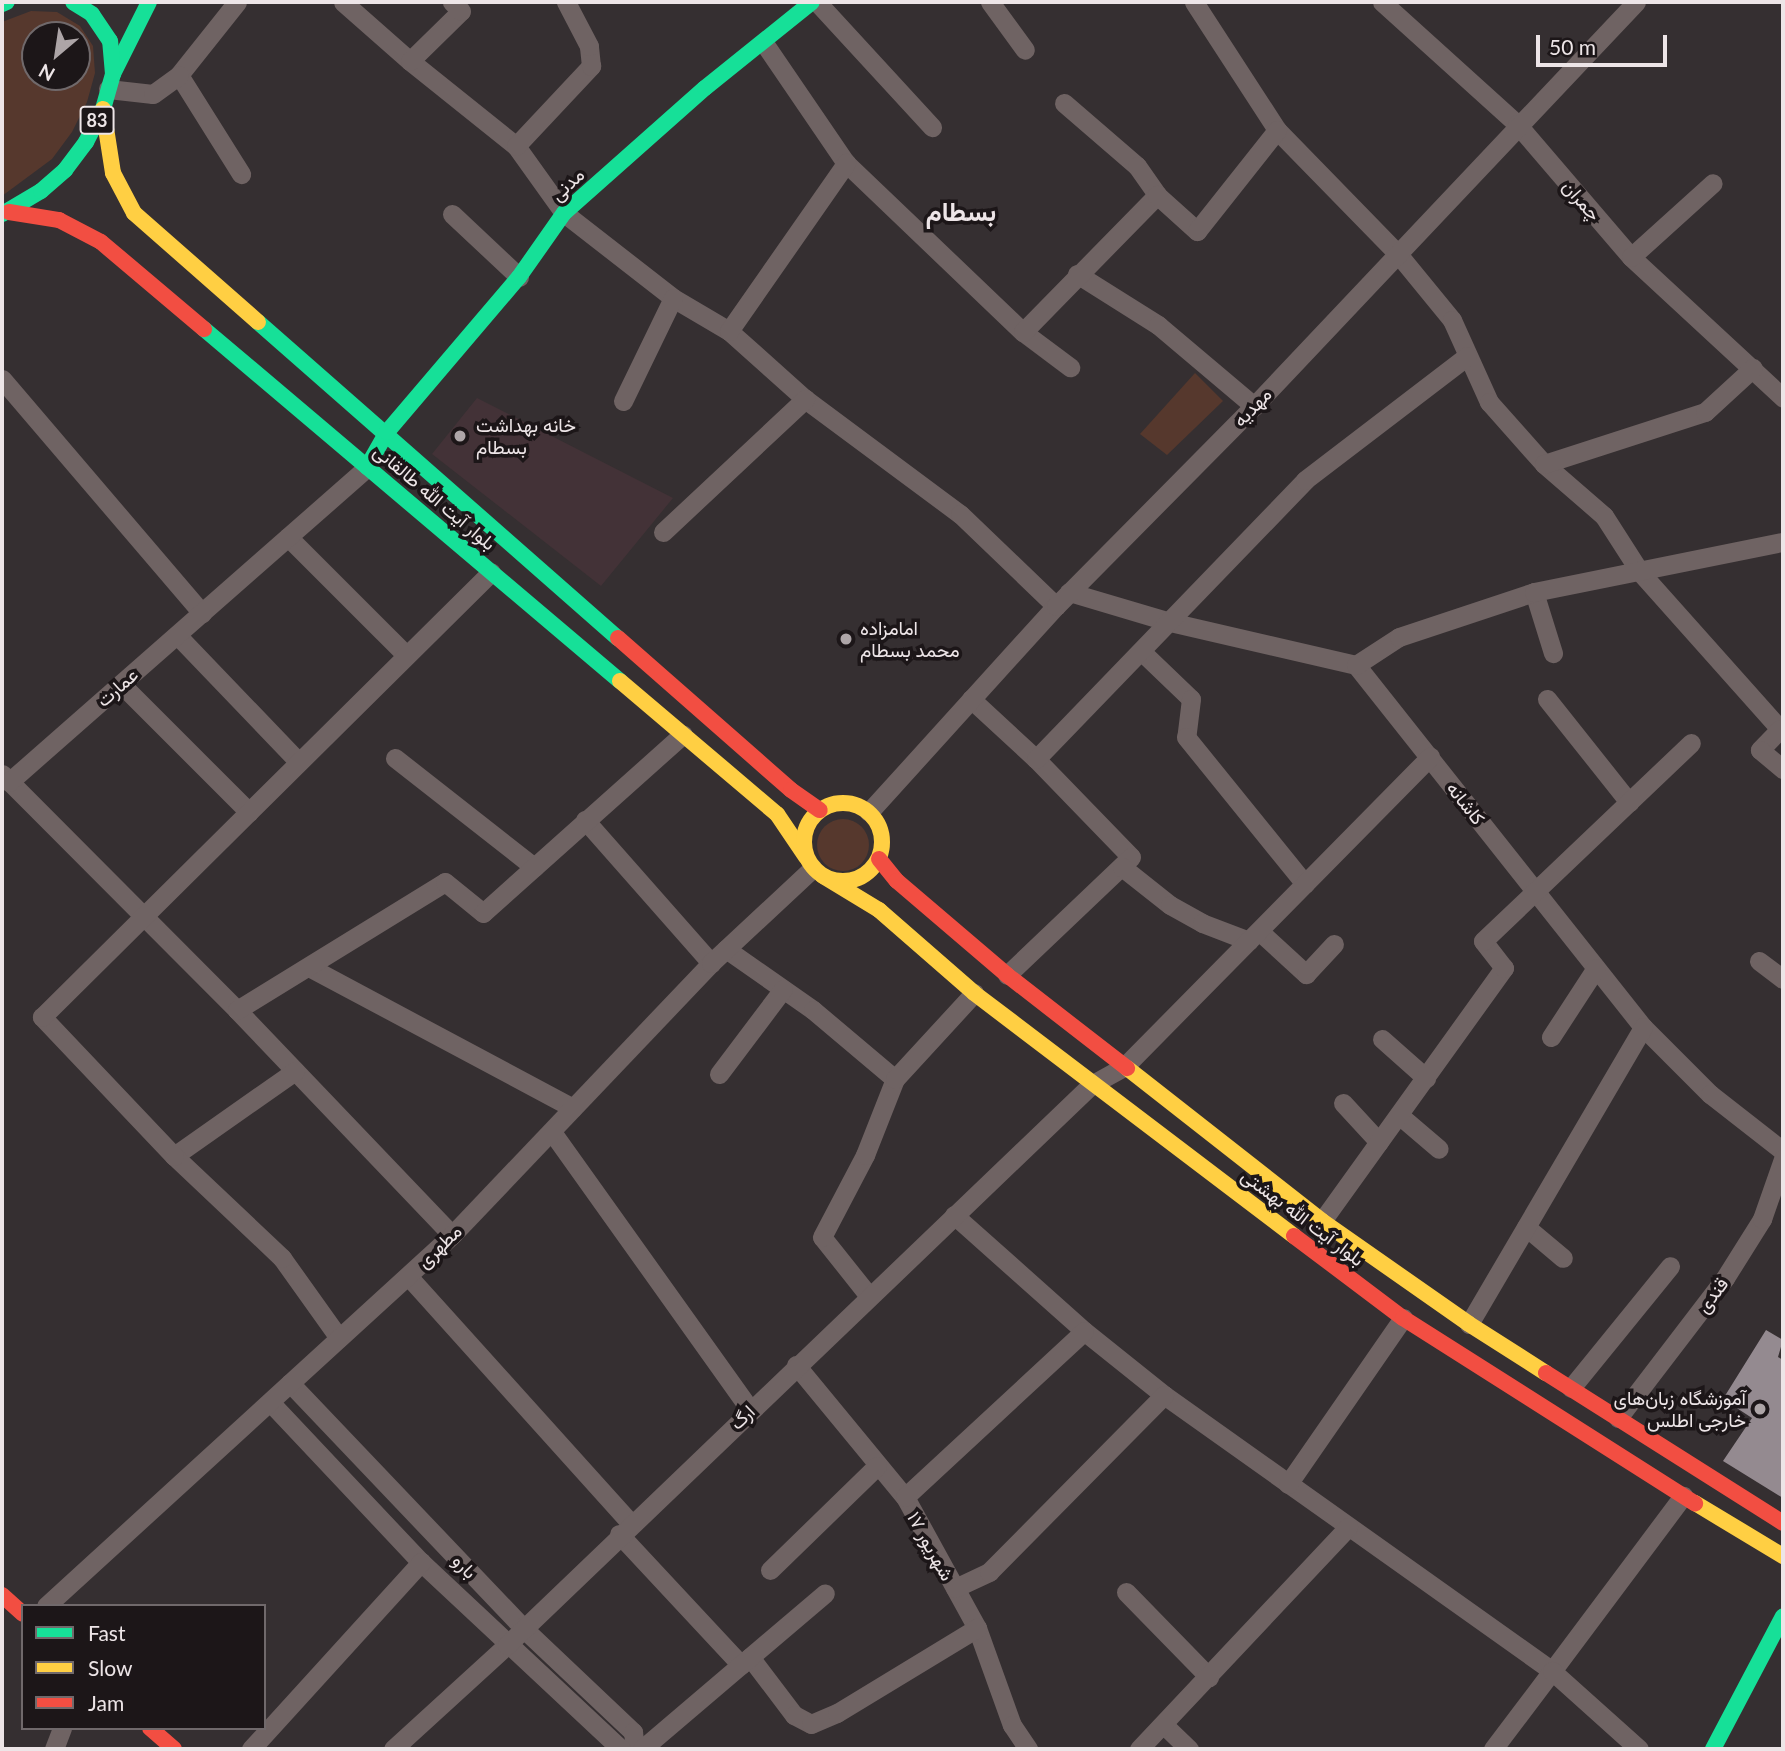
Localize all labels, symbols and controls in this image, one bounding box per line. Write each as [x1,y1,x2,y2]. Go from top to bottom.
north arrow [21,21,91,91]
scale bar [1540,21,1671,65]
text: 50 m [1549,34,1596,59]
text: N [35,59,59,87]
road number: 83 [80,106,114,134]
street label: مدنی [545,163,589,205]
street label: چمران [1558,175,1606,225]
district label: بسطام [926,196,996,228]
street label: مهدیه [1228,383,1276,431]
place label: خانه بهداشت بسطام [476,414,576,458]
marker: خانه بهداشت بسطام [450,426,470,446]
street label: بلوار آیت الله طالقانی [369,439,501,555]
place label: امامزاده محمد بسطام [860,617,960,661]
marker: امامزاده محمد بسطام [838,631,854,647]
street label: عمارت [92,663,142,711]
street label: کاشانه [1442,777,1490,829]
street label: بلوار آیت الله بهشتی [1237,1163,1369,1271]
street label: مطهری [412,1219,466,1273]
street label: قندی [1691,1273,1733,1317]
place label: آموزشگاه زبان‌های خارجی اطلس [1614,1387,1746,1431]
street label: ارگ [725,1400,759,1434]
marker: آموزشگاه زبان‌های خارجی اطلس [1752,1401,1768,1417]
street label: ۱۷ شهریور [903,1508,959,1584]
street label: بارو [448,1549,482,1583]
legend [21,1604,266,1730]
text: Fast [88,1620,125,1645]
text: Slow [88,1655,132,1680]
text: Jam [88,1690,124,1715]

